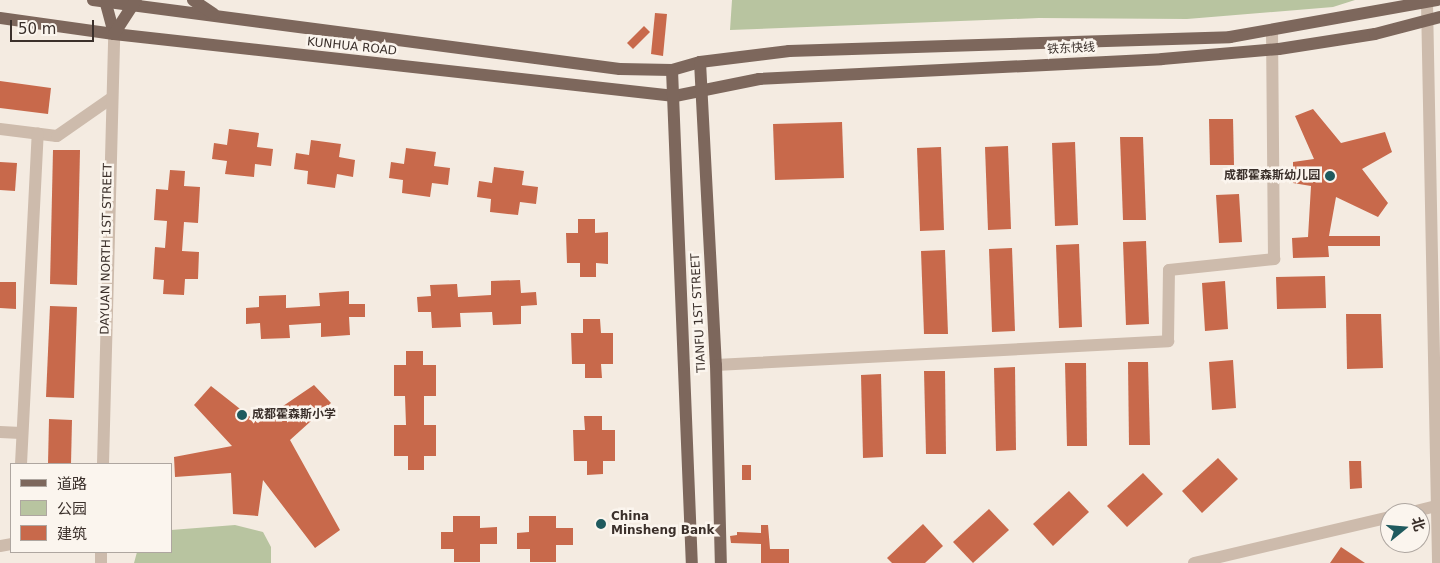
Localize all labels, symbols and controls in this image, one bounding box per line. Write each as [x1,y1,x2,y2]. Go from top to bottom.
scale bar [12,10,96,42]
text: 50 m [18,20,56,38]
street label: KUNHUA ROAD [306,35,398,59]
street label: 铁东快线 [1047,41,1095,57]
street label: DAYUAN NORTH 1ST STREET [98,163,116,335]
place label: 成都霍森斯幼儿园 [1224,169,1320,183]
marker: 成都霍森斯幼儿园 [1324,170,1336,182]
street label: TIANFU 1ST STREET [689,253,709,373]
place label: 成都霍森斯小学 [252,408,336,422]
marker: 成都霍森斯小学 [236,409,248,421]
legend [10,463,172,553]
text: 道路 [57,475,87,493]
text: 公园 [57,500,87,518]
north arrow [1380,503,1430,553]
place label: China Minsheng Bank [611,510,714,538]
text: 北 [1409,515,1428,533]
marker: China Minsheng Bank [595,518,607,530]
text: 建筑 [57,525,87,543]

